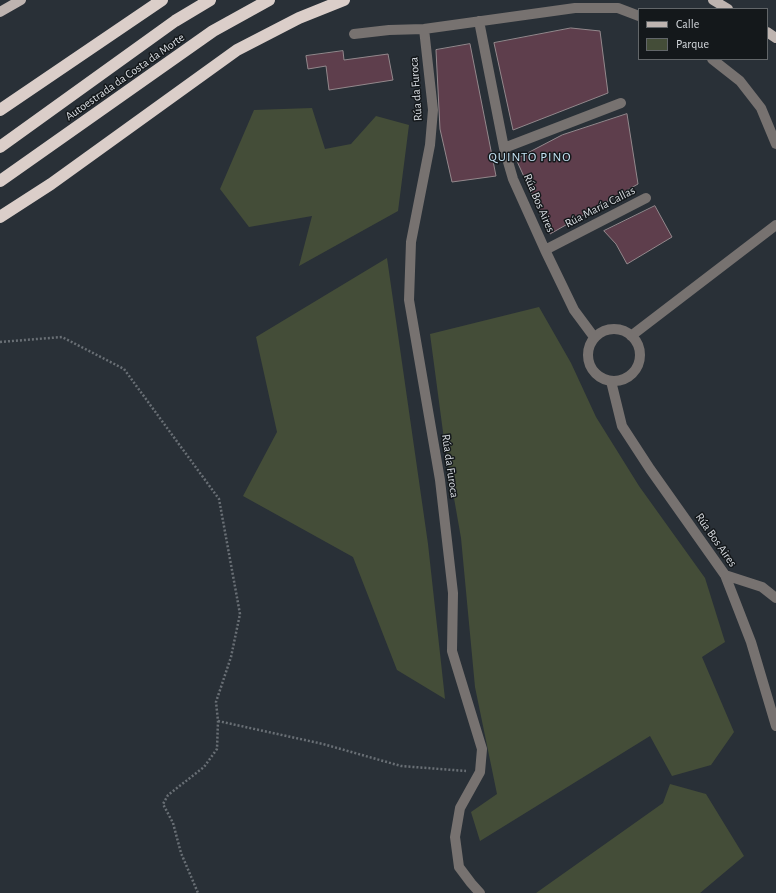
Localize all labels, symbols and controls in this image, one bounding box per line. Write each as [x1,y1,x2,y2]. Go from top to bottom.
legend [638,8,768,60]
text: Calle [676,18,699,30]
street label: Autoestrada da Costa da Morte [63,30,187,124]
text: Parque [676,38,709,50]
street label: Rúa da Furoca [407,56,425,122]
district label: QUINTO PINO [488,149,572,165]
street label: Rúa Bos Aires [520,171,558,235]
street label: Rúa María Callas [563,183,637,231]
street label: Rúa da Furoca [438,433,462,499]
street label: Rúa Bos Aires [692,510,740,570]

